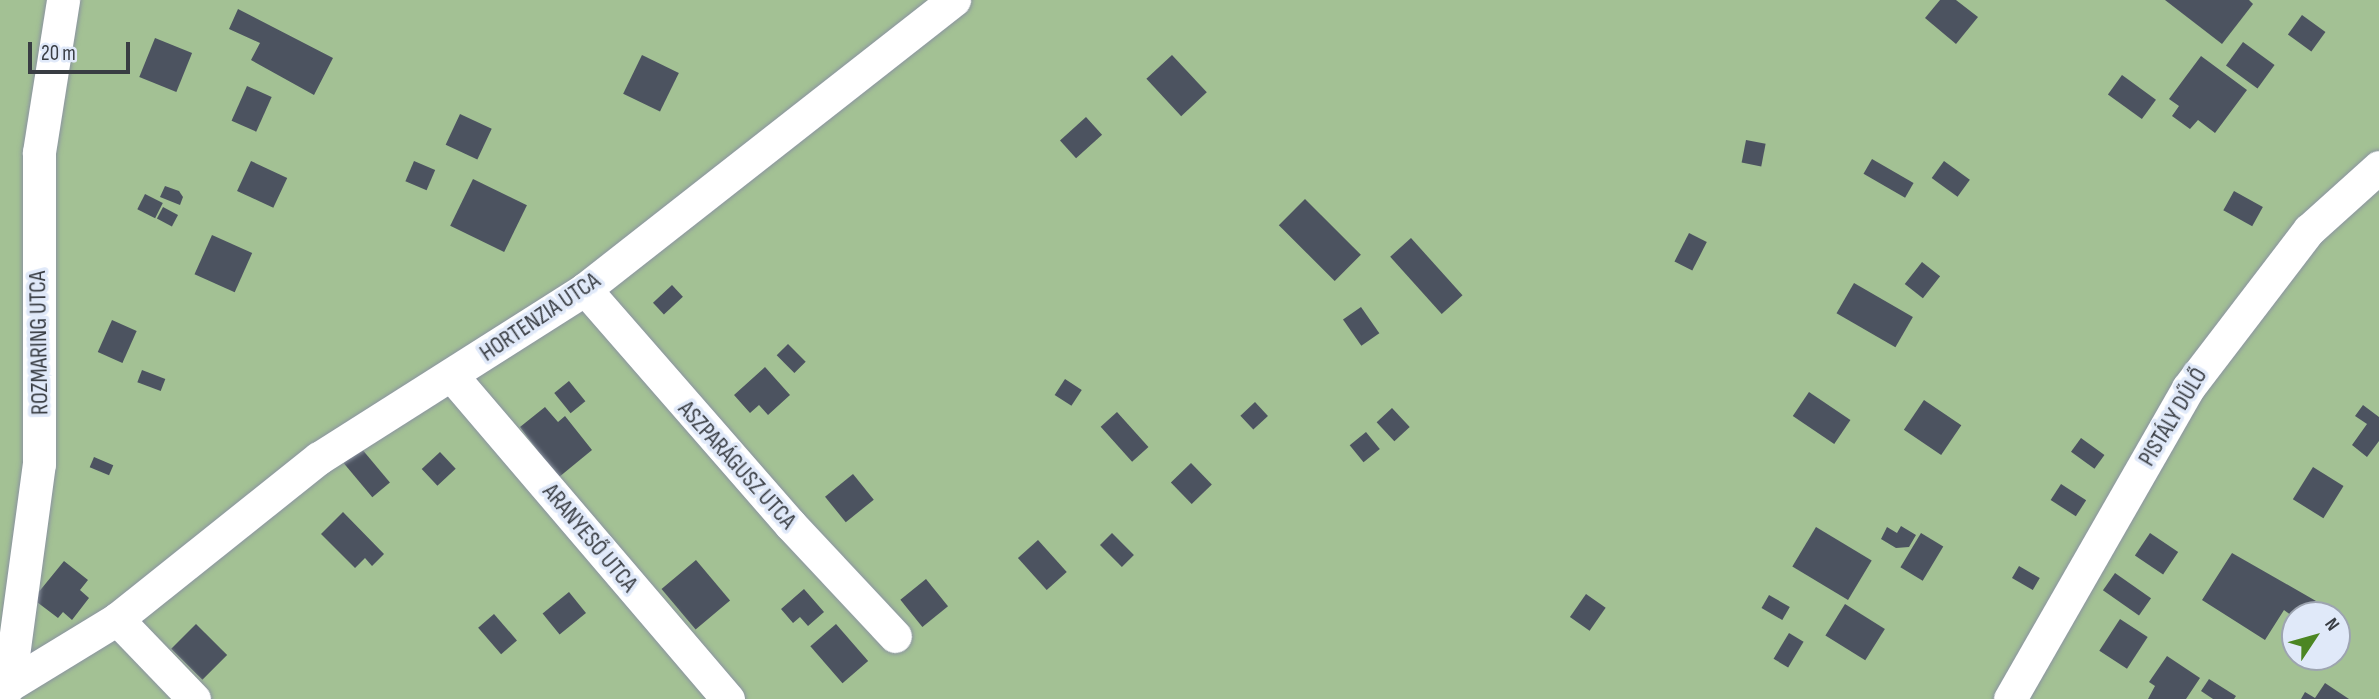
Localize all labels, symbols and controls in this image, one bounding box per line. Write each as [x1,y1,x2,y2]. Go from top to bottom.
scale bar [32,28,133,72]
text: 20 m [41,41,76,66]
street label: HORTENZIA UTCA [474,266,606,368]
street label: ROZMARING UTCA [23,271,55,415]
street label: PISTÁLY DŰLŐ [2133,363,2213,471]
street label: ASZPARÁGUSZ UTCA [672,395,802,535]
street label: ARANYESŐ UTCA [536,478,644,598]
north arrow [2281,601,2351,671]
text: N [2319,614,2344,635]

